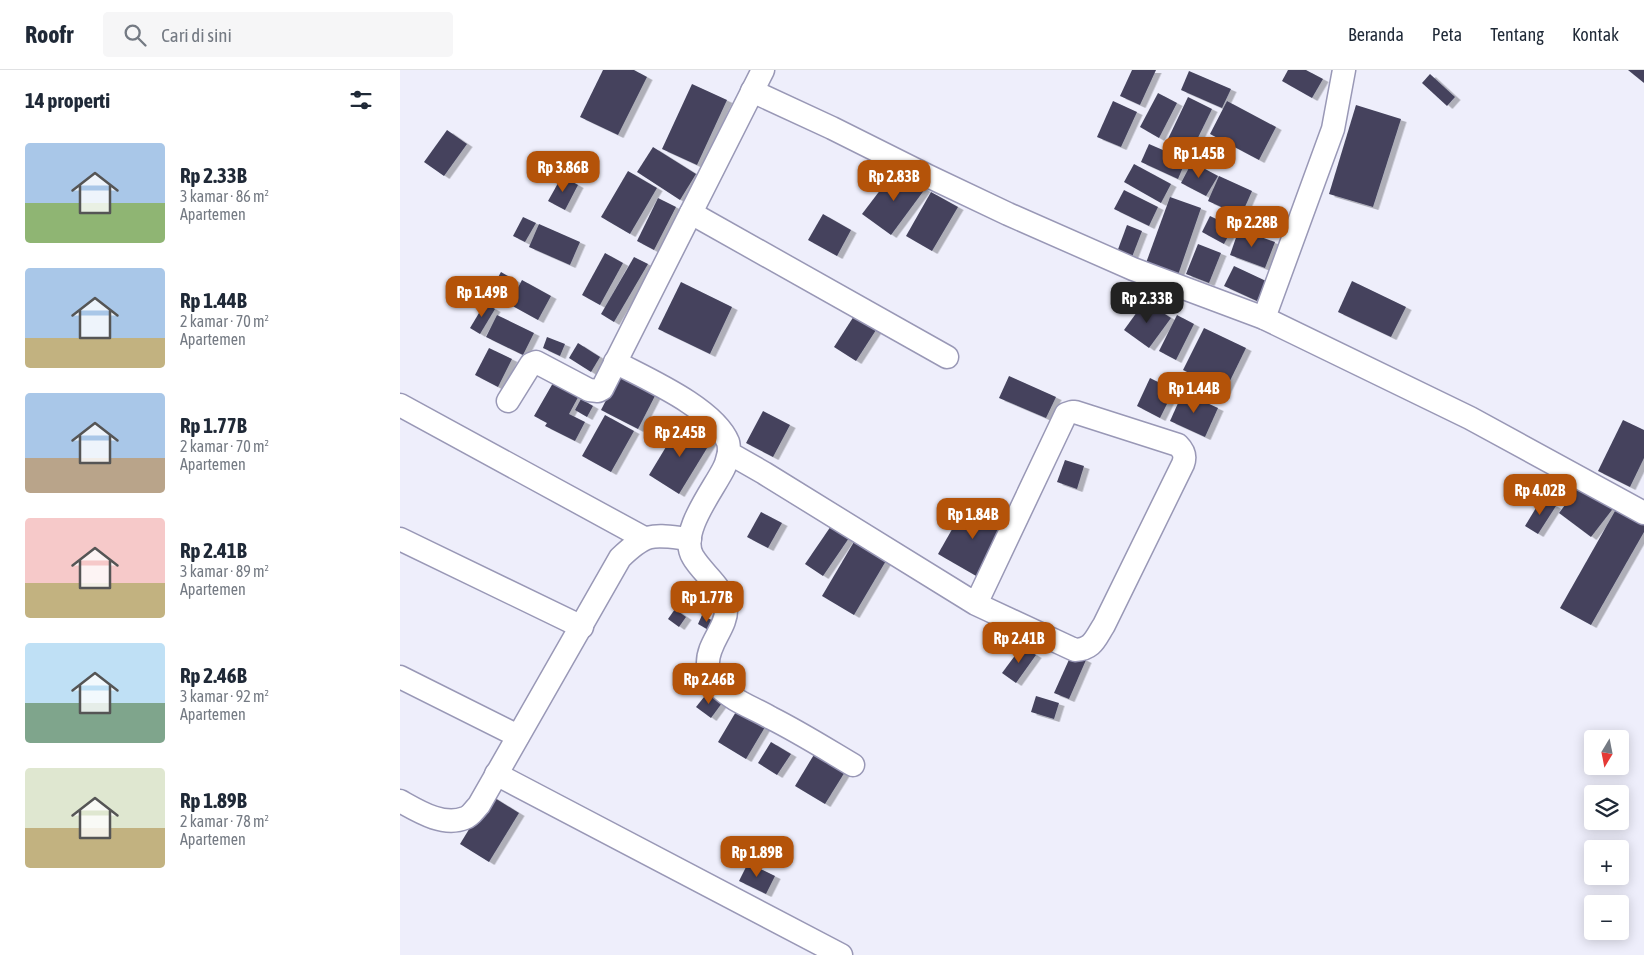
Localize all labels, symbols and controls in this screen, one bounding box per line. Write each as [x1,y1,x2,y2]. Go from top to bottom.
search box [103,12,453,57]
text: Roofr [25,21,73,48]
icon: search [121,21,149,49]
text: Cari di sini [161,24,232,46]
text: Beranda [1348,24,1404,45]
text: Peta [1432,24,1462,45]
text: Tentang [1490,24,1544,45]
text: Kontak [1572,24,1619,45]
icon: filters [347,86,375,114]
text: 14 properti [25,88,110,112]
pin: Rp 1.45B [1147,136,1251,179]
text: Rp 1.45B [1174,144,1224,162]
pin: Rp 3.86B [511,150,615,193]
text: Rp 3.86B [538,158,588,176]
pin: Rp 2.83B [842,160,946,202]
icon: home [65,163,125,223]
text: Rp 2.33B [180,163,247,187]
text: Rp 2.83B [869,167,919,185]
text: 3 kamar · 86 m² [180,187,269,205]
text: Apartemen [180,205,246,223]
pin: Rp 2.28B [1200,206,1304,248]
text: Rp 2.28B [1227,213,1277,231]
pin: Rp 1.49B [430,276,534,318]
pin: Rp 2.33B [1095,282,1199,324]
text: Rp 1.49B [457,283,507,301]
icon: home [65,288,125,348]
text: Rp 1.44B [180,288,247,312]
text: Rp 2.33B [1122,289,1172,307]
text: 2 kamar · 70 m² [180,312,269,330]
text: Apartemen [180,330,246,348]
pin: Rp 1.44B [1142,372,1246,414]
text: Rp 1.44B [1169,379,1219,397]
icon: home [65,413,125,473]
text: Rp 1.77B [180,413,247,437]
pin: Rp 2.45B [628,416,732,458]
text: Rp 2.45B [655,423,705,441]
text: 2 kamar · 70 m² [180,437,269,455]
text: Apartemen [180,455,246,473]
pin: Rp 4.02B [1488,474,1592,516]
text: Rp 4.02B [1515,481,1565,499]
pin: Rp 1.84B [921,498,1025,540]
text: Rp 1.84B [948,505,998,523]
icon: home [65,538,125,598]
text: Rp 2.41B [180,538,247,562]
text: 3 kamar · 89 m² [180,562,269,580]
text: Apartemen [180,580,246,598]
pin: Rp 1.77B [655,580,759,623]
text: Rp 1.77B [682,588,732,606]
pin: Rp 2.41B [967,622,1071,664]
text: Rp 2.41B [994,629,1044,647]
pin: Rp 2.46B [657,662,761,705]
icon: home [65,663,125,723]
text: Rp 2.46B [180,663,247,687]
text: Rp 2.46B [684,670,734,688]
text: 3 kamar · 92 m² [180,687,269,705]
text: Apartemen [180,705,246,723]
north arrow [1584,730,1629,775]
map controls [1584,730,1629,940]
button: layers [1584,785,1629,830]
icon: home [65,788,125,848]
text: Rp 1.89B [180,788,247,812]
text: 2 kamar · 78 m² [180,812,269,830]
text: Apartemen [180,830,246,848]
pin: Rp 1.89B [705,836,809,878]
button: + [1584,840,1629,885]
text: Rp 1.89B [732,843,782,861]
button: − [1584,895,1629,940]

